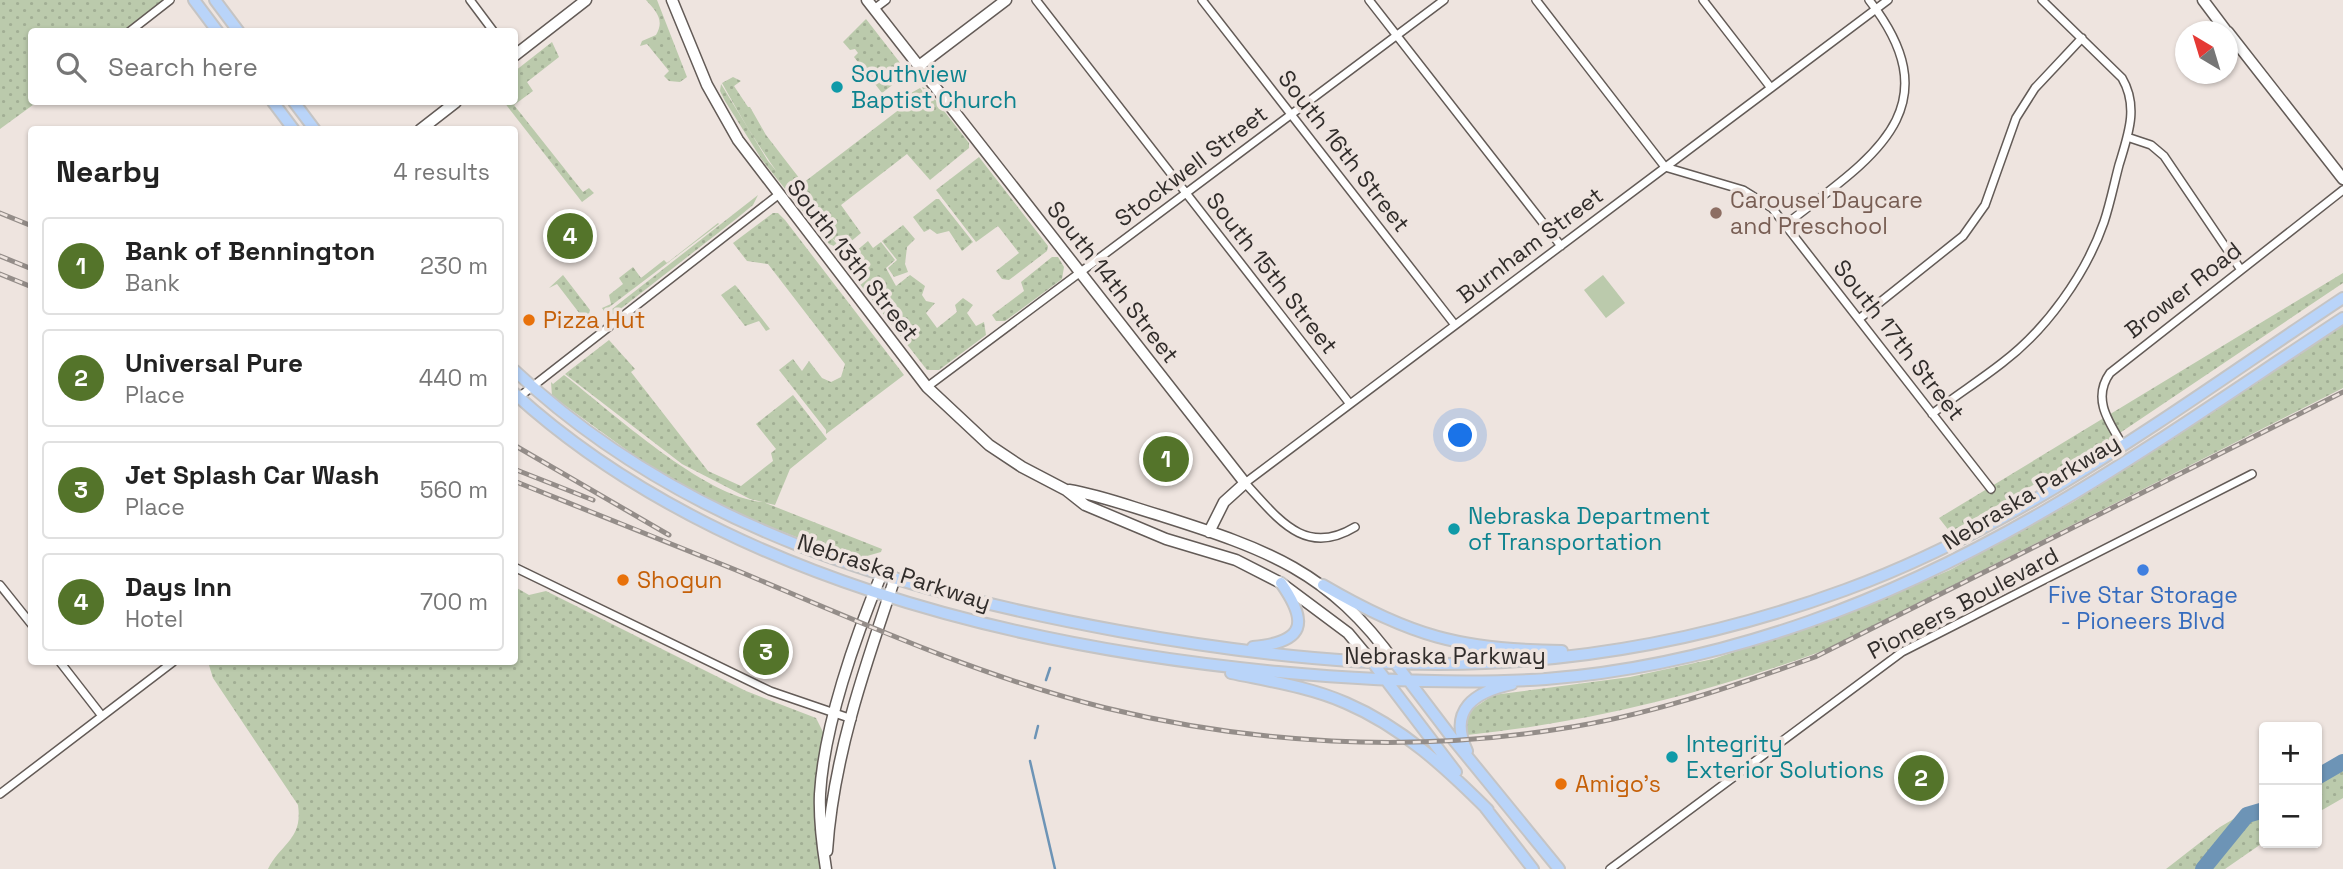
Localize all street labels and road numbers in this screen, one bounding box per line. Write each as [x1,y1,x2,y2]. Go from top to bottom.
street label: South 16th Street [1271,64,1417,238]
street label: Stockwell Street [1109,99,1273,233]
street label: South 13th Street [780,173,926,347]
street label: Burnham Street [1451,180,1609,310]
street label: South 15th Street [1199,186,1345,360]
street label: South 14th Street [1040,195,1186,369]
street label: Brower Road [2118,235,2248,345]
street label: South 17th Street [1827,253,1971,427]
street label: Nebraska Parkway [1937,427,2125,557]
street label: Nebraska Parkway [794,527,994,617]
street label: Pioneers Boulevard [1862,540,2064,666]
street label: Nebraska Parkway [1344,641,1546,671]

